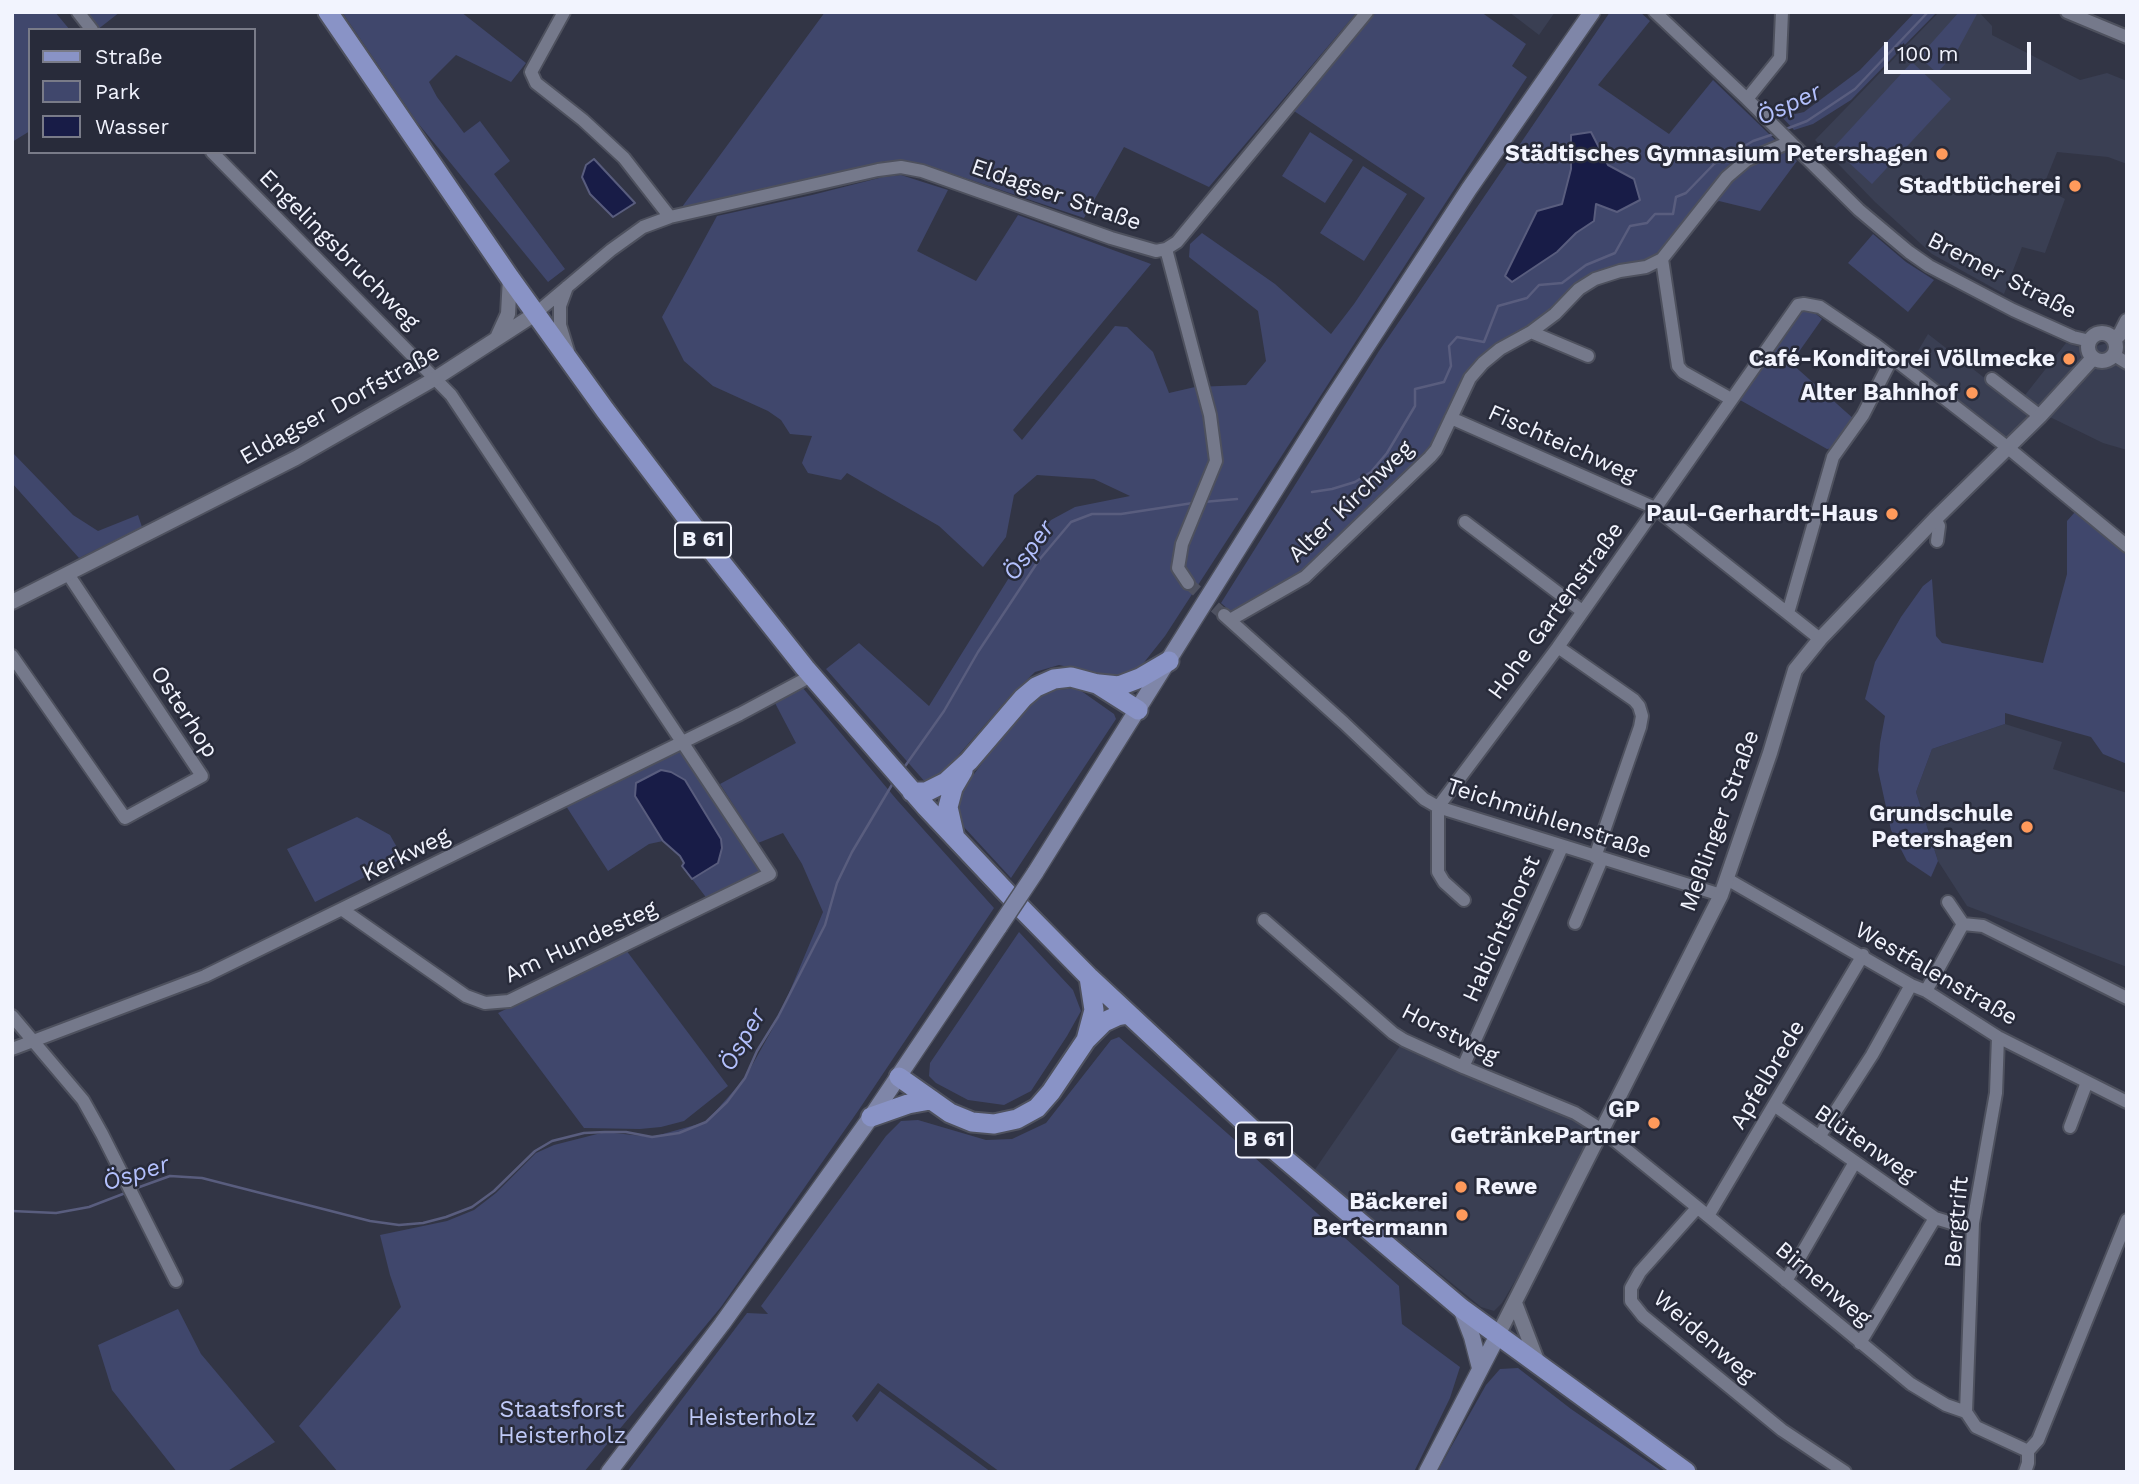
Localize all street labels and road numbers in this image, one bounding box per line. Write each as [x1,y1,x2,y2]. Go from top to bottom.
street label: Eldagser Straße [967,153,1145,237]
street label: Engelingsbruchweg [253,164,425,336]
street label: Bremer Straße [1923,227,2081,325]
street label: Eldagser Dorfstraße [235,339,445,471]
street label: Fischteichweg [1484,399,1640,489]
street label: Alter Kirchweg [1283,435,1419,569]
street label: Hohe Gartenstraße [1482,517,1630,705]
road number: B 61 [675,522,731,558]
street label: Osterhop [144,661,224,763]
street label: Meßlinger Straße [1674,727,1766,915]
street label: Teichmühlenstraße [1443,773,1655,865]
street label: Kerkweg [358,822,454,888]
street label: Habichtshorst [1457,851,1547,1007]
street label: Am Hundesteg [500,895,662,989]
street label: Westfalenstraße [1850,916,2022,1032]
street label: Horstweg [1397,998,1503,1070]
street label: Apfelbrede [1725,1015,1811,1135]
street label: Blütenweg [1809,1099,1921,1189]
road number: B 61 [1236,1122,1292,1158]
street label: Bergtrift [1939,1175,1975,1269]
street label: Birnenweg [1770,1236,1876,1332]
street label: Weidenweg [1647,1285,1761,1389]

